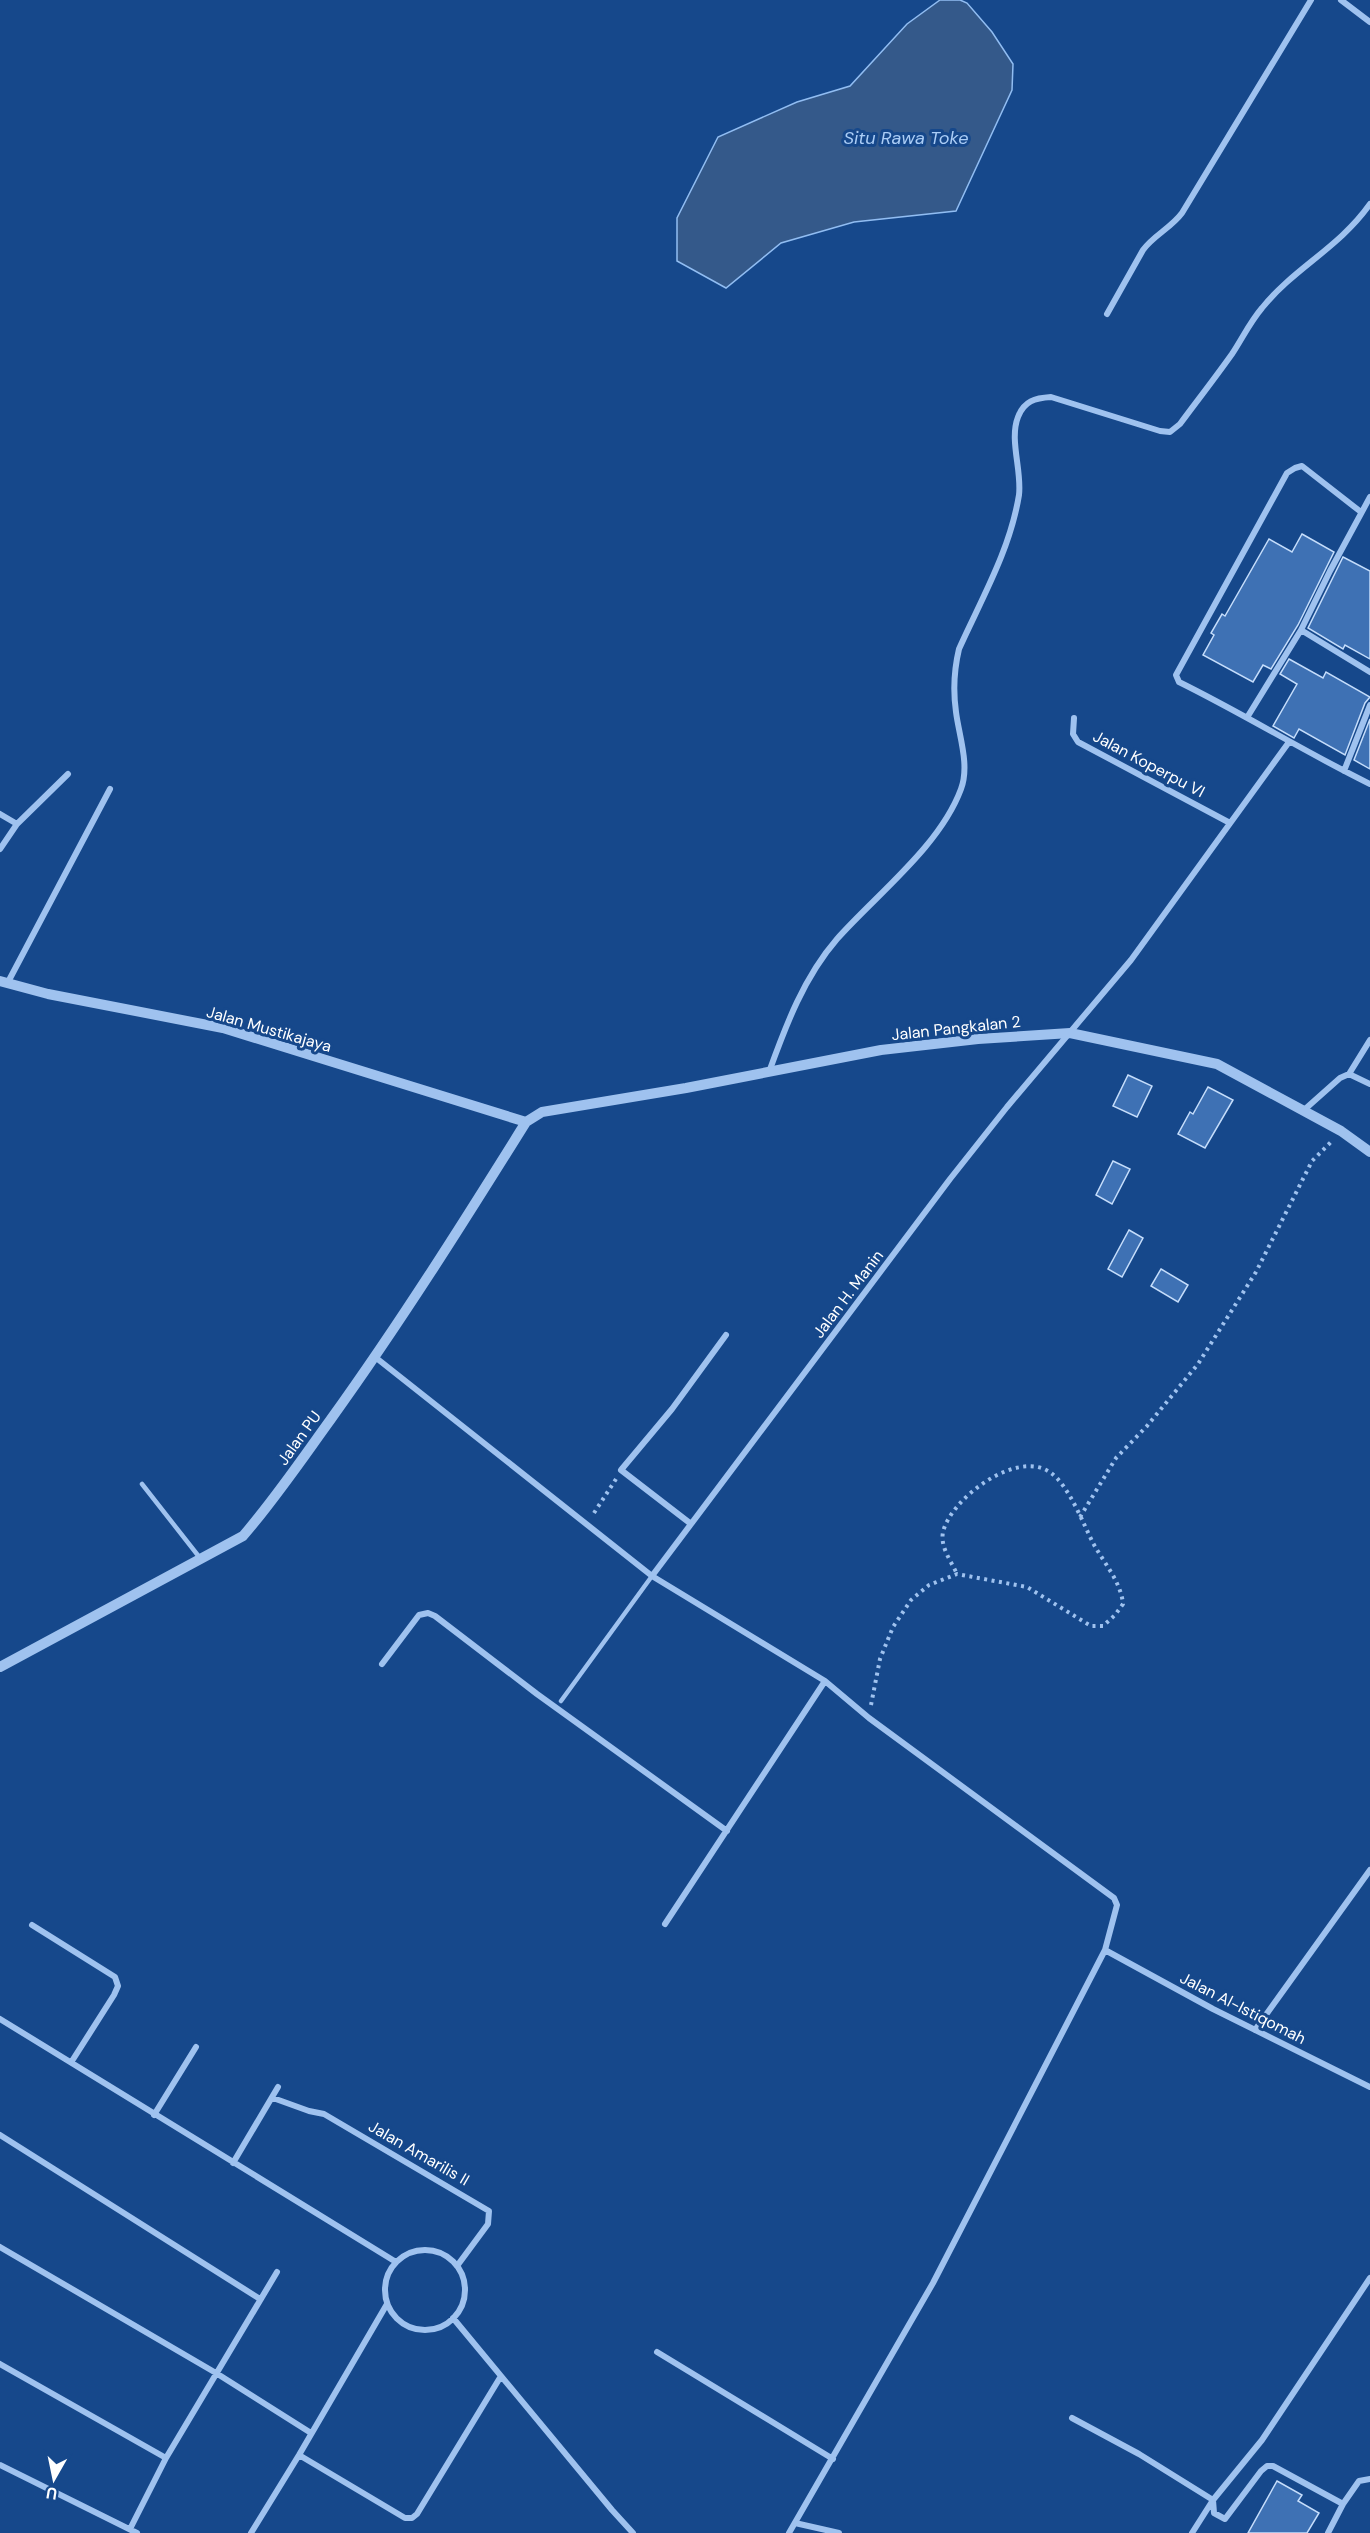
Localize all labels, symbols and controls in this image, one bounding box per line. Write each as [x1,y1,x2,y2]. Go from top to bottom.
water label: Situ Rawa Toke [843,126,969,150]
street label: Jalan Koperpu VI [1089,726,1209,802]
street label: Jalan Mustikajaya [204,1001,334,1057]
street label: Jalan Pangkalan 2 [890,1011,1022,1045]
street label: Jalan H. Manin [808,1246,888,1342]
street label: Jalan PU [272,1407,326,1469]
street label: Jalan Al-Istiqomah [1177,1967,1309,2049]
street label: Jalan Amarilis II [365,2116,473,2190]
north arrow [24,2449,84,2509]
text: U [45,2482,59,2505]

